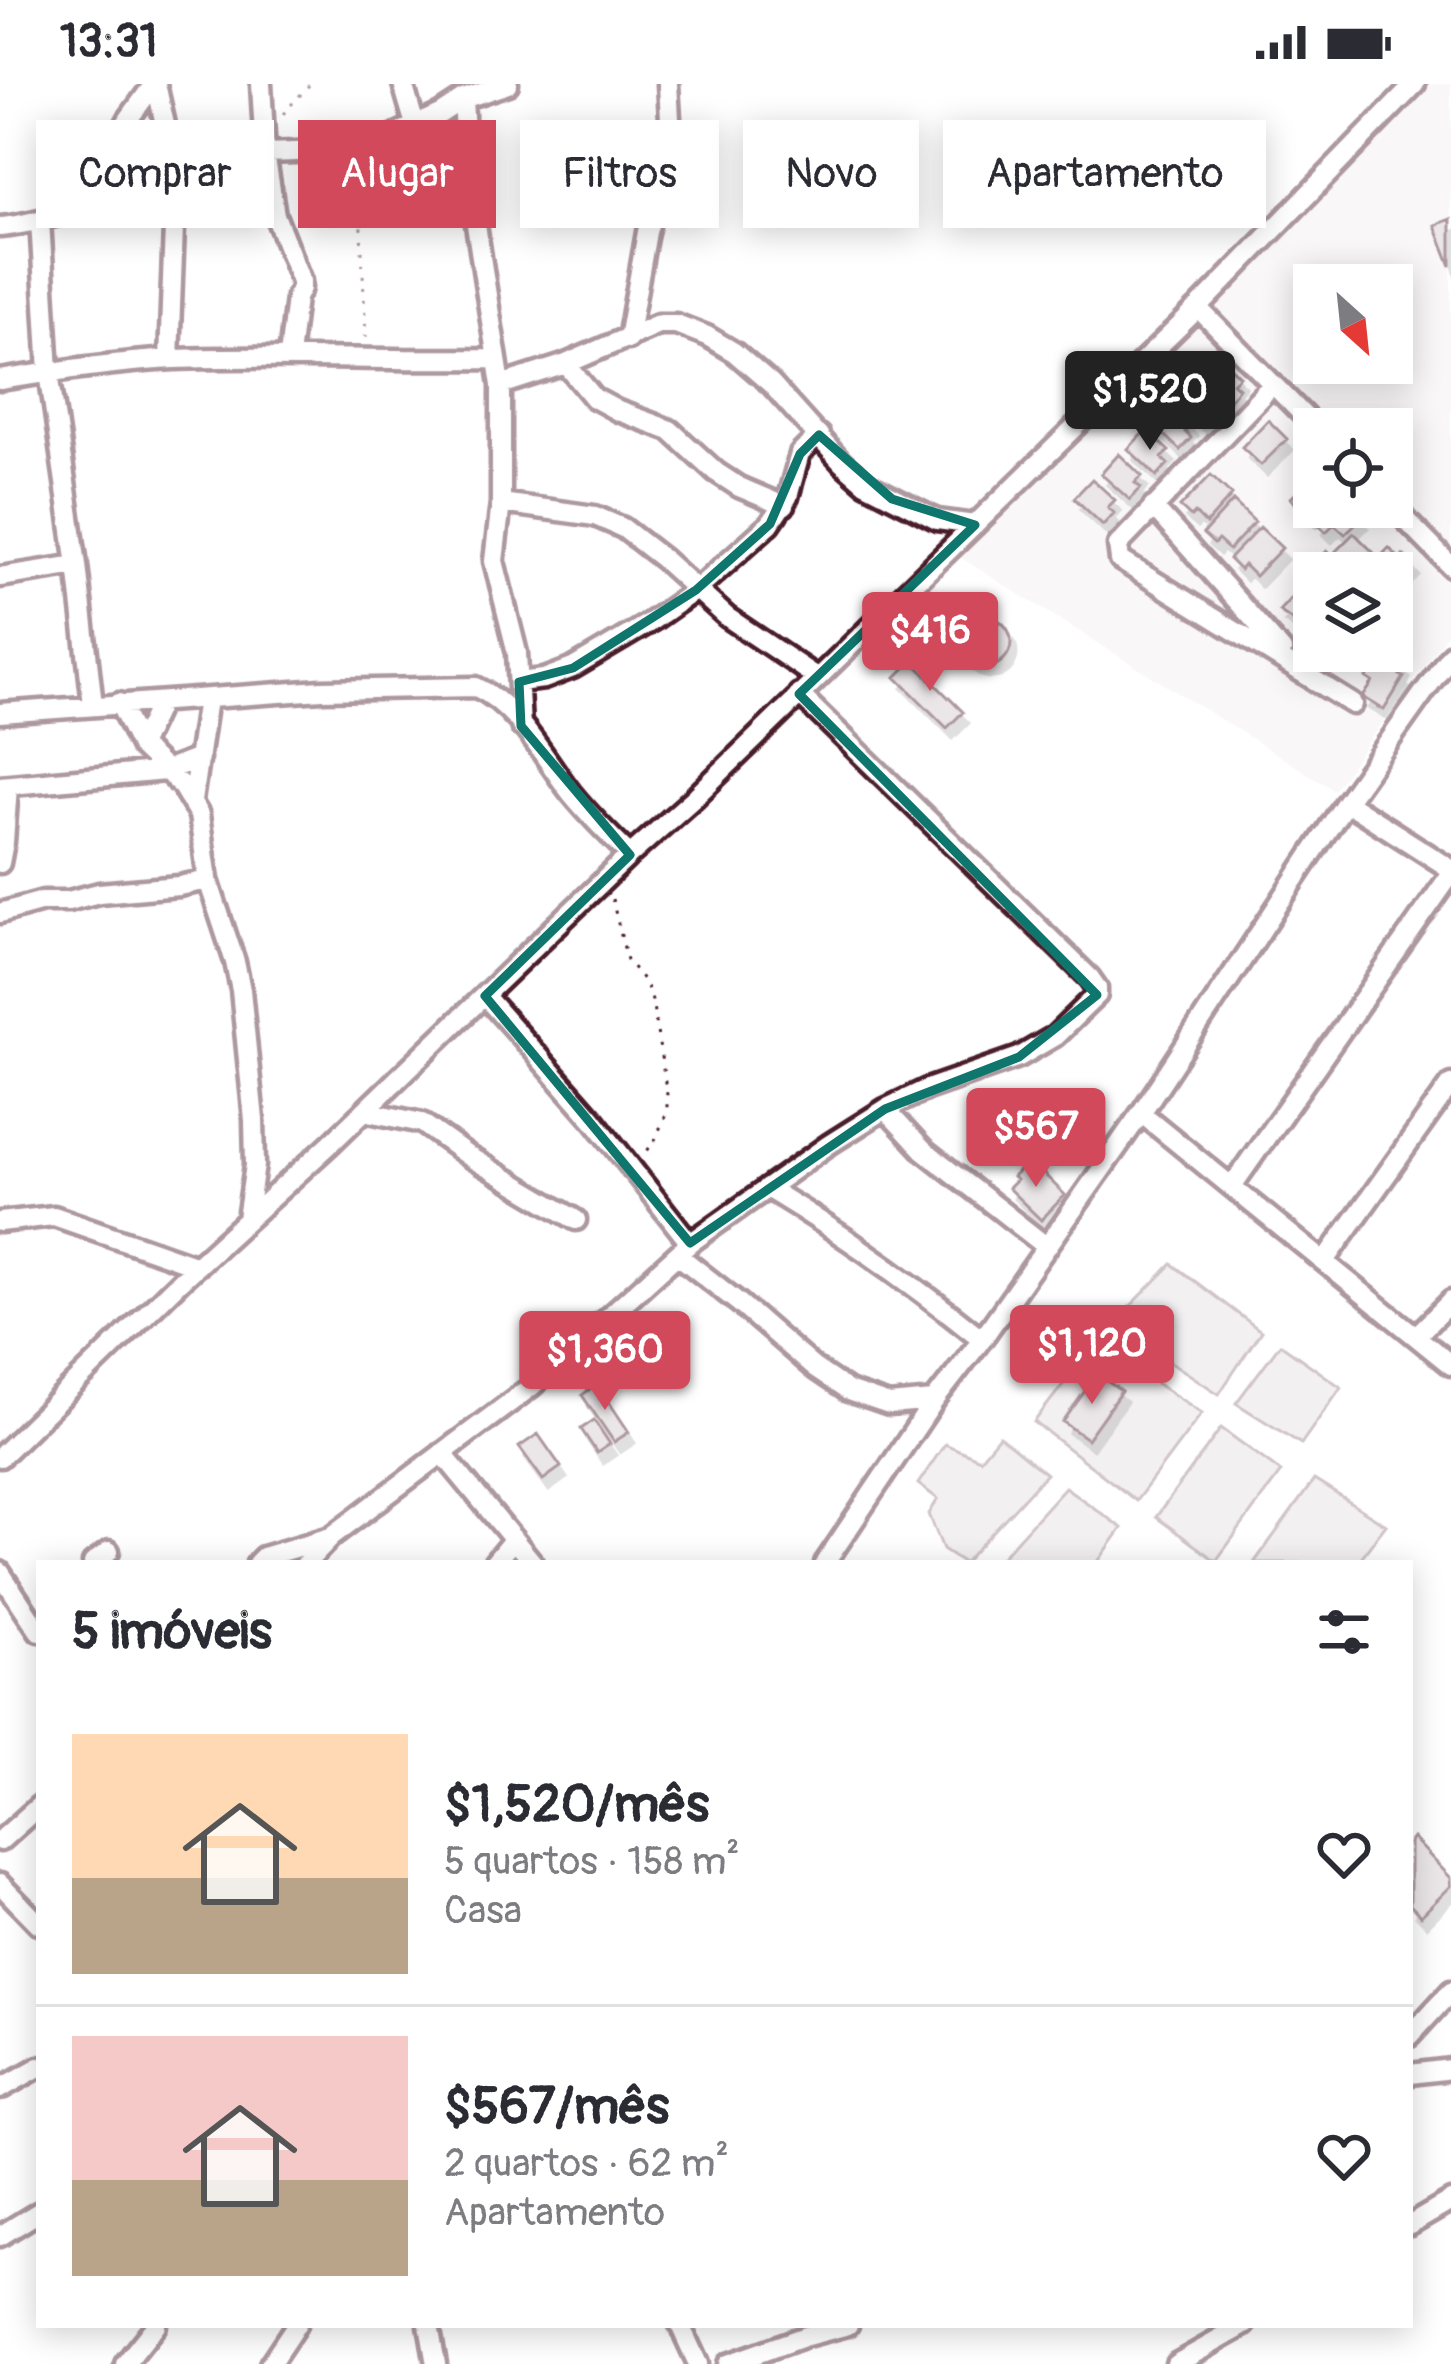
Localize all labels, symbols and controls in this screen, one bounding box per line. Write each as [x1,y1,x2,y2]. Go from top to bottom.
text: 13:31 [60,14,157,70]
chip: Comprar [36,120,274,228]
chip: Alugar [298,120,496,228]
chip: Filtros [520,120,719,228]
chip: Novo [743,120,919,228]
chip: Apartamento [943,120,1266,228]
north arrow [1293,264,1413,384]
map controls [1293,264,1413,672]
pin: $1,520 [1052,351,1248,453]
text: $1,520 [1092,365,1208,414]
button: locate [1293,408,1413,528]
button: layers [1293,552,1413,672]
pin: $416 [859,592,1001,694]
text: $416 [889,606,971,655]
pin: $567 [965,1088,1107,1190]
text: $567 [993,1102,1079,1151]
pin: $1,120 [994,1305,1190,1407]
pin: $1,360 [507,1311,703,1413]
text: $1,120 [1037,1319,1147,1368]
text: $1,360 [546,1325,664,1374]
icon: filters [1311,1599,1377,1665]
text: 5 imóveis [72,1600,272,1664]
text: $1,520/mês [444,1773,709,1837]
icon: home [168,1782,312,1926]
icon: heart [1311,1821,1377,1887]
text: 5 quartos · 158 m² [444,1837,740,1886]
text: Casa [444,1886,522,1935]
text: $567/mês [444,2075,669,2139]
icon: home [168,2084,312,2228]
icon: heart [1311,2123,1377,2189]
text: 2 quartos · 62 m² [444,2139,729,2188]
text: Apartamento [444,2188,665,2237]

